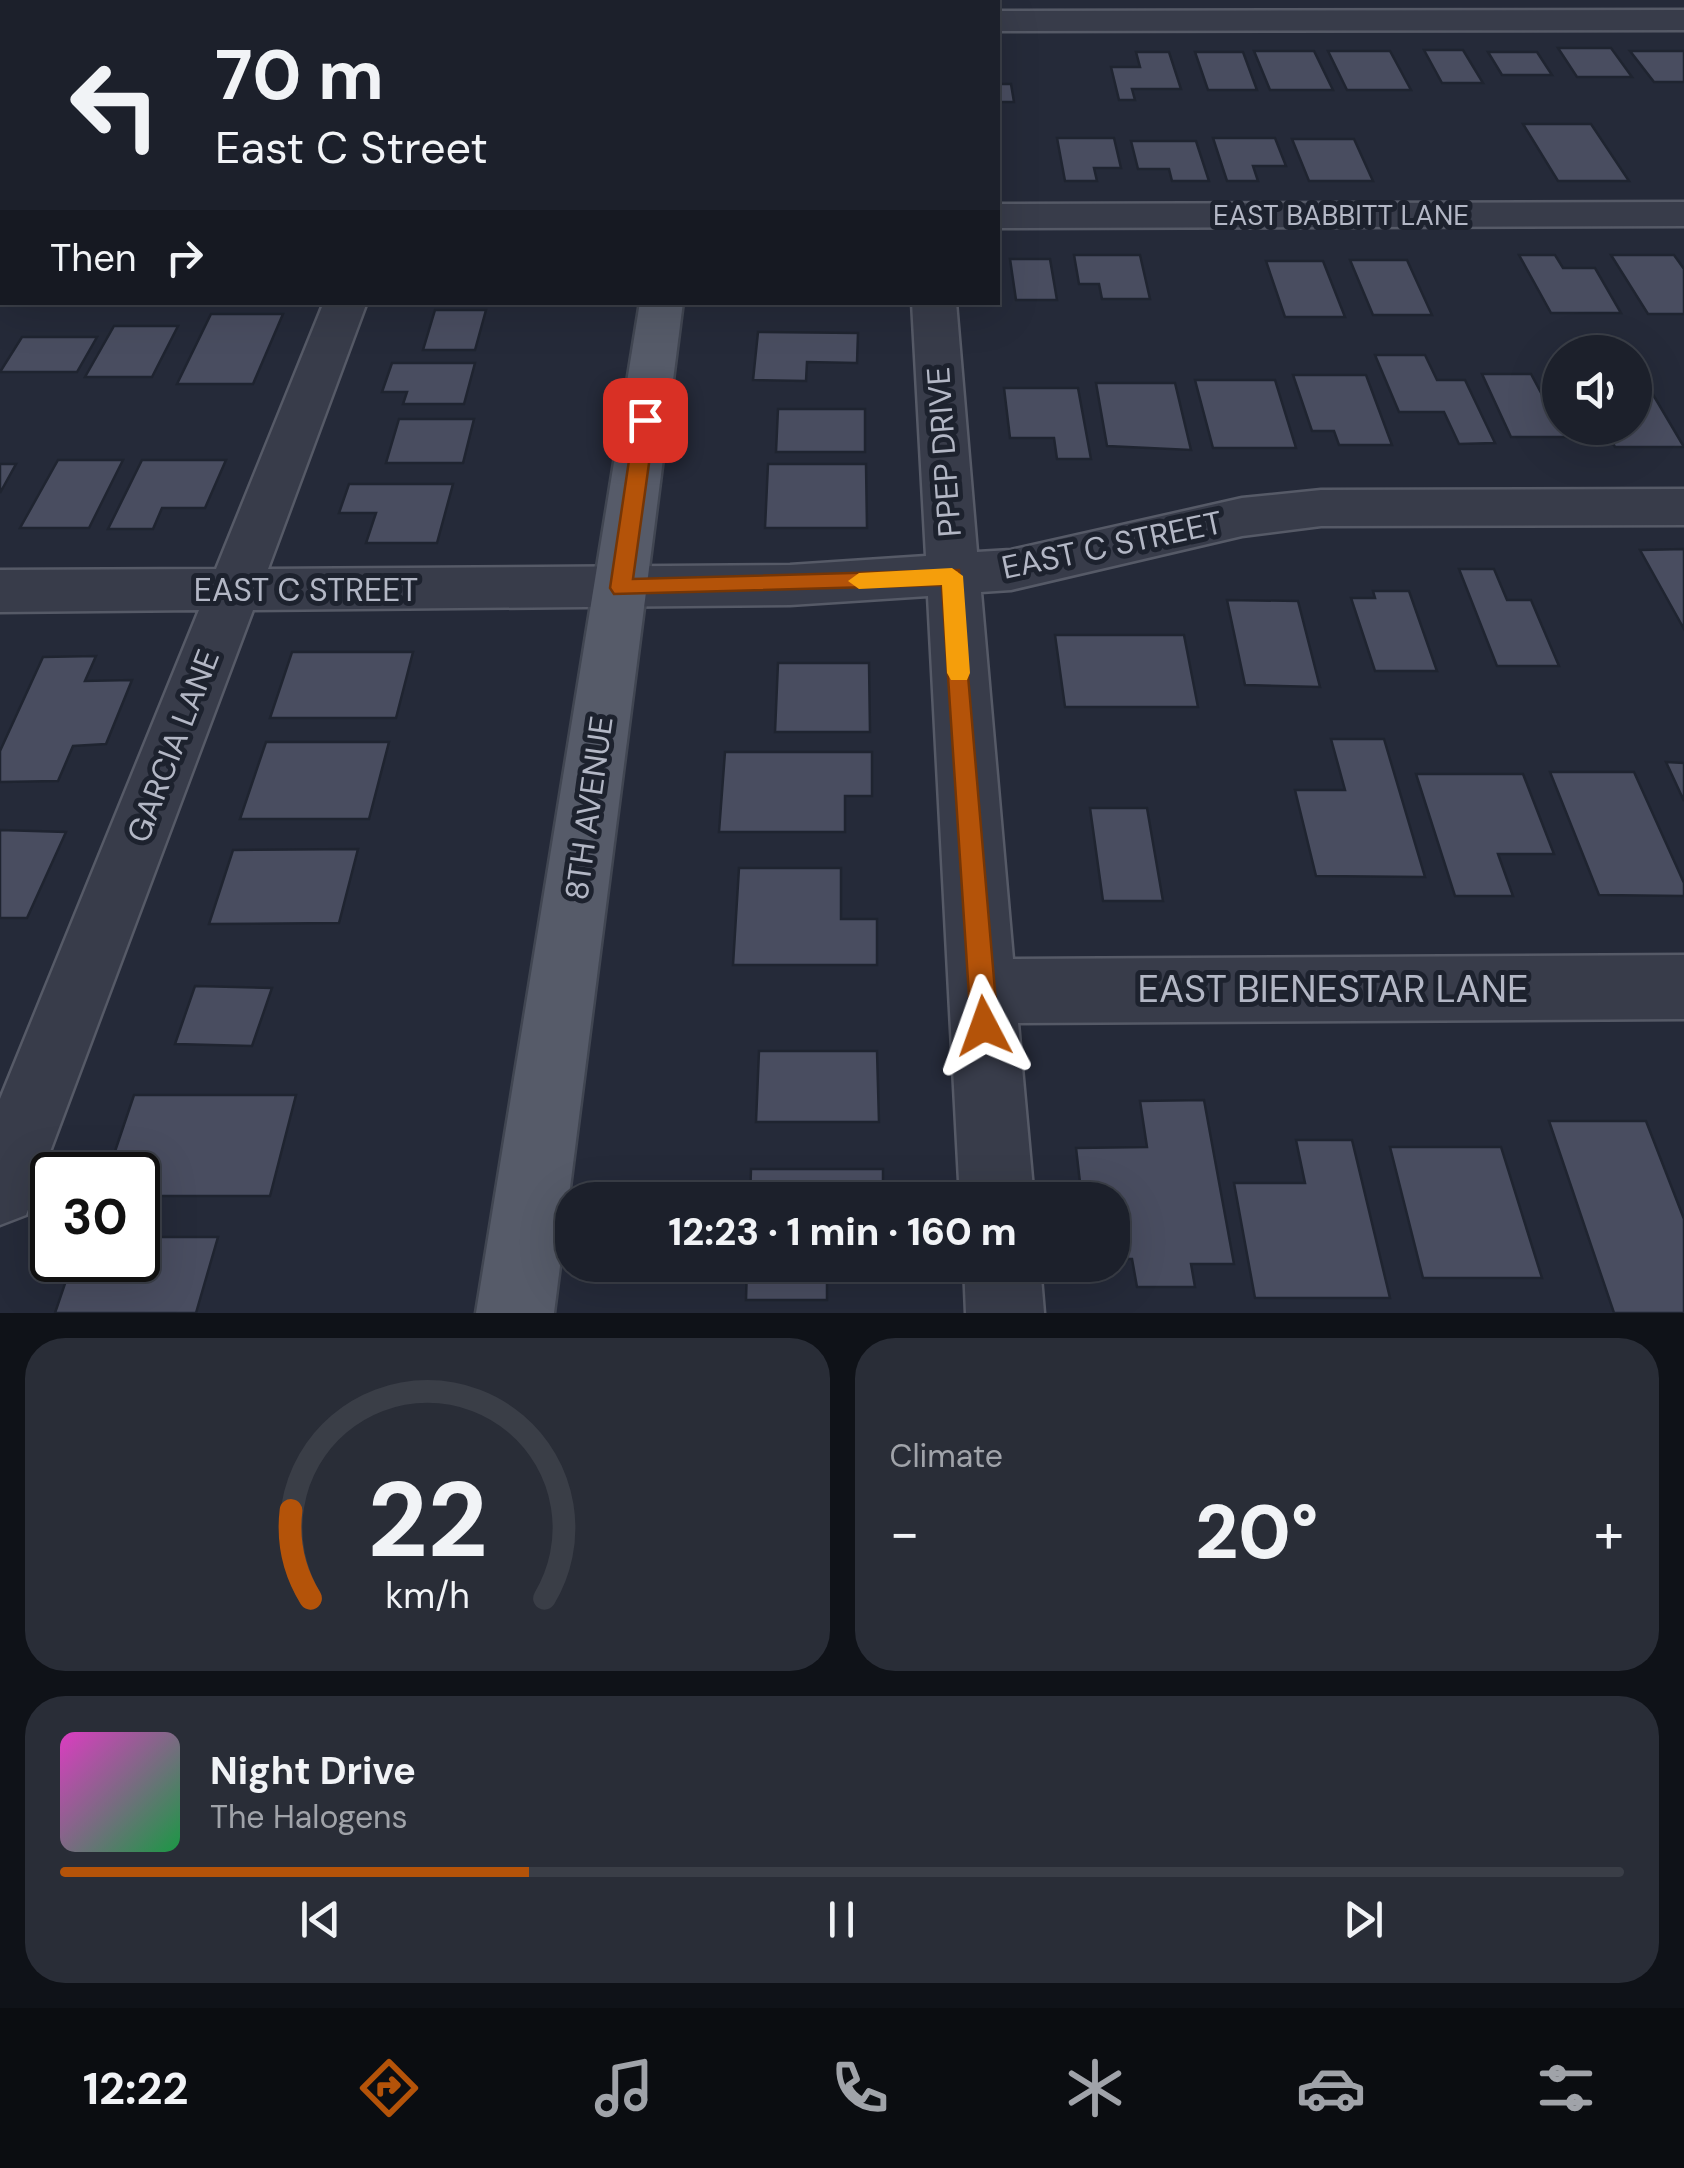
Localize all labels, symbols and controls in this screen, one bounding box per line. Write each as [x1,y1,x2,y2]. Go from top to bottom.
text: 70 m [215,30,384,121]
icon: left [50,40,180,170]
text: East C Street [215,118,488,177]
street label: EAST BABBITT LANE [1213,197,1469,234]
icon: right [157,230,212,285]
text: Then [50,233,137,283]
map controls [1542,335,1652,445]
button: sound [1542,335,1652,445]
street label: PPEP DRIVE [917,366,971,538]
pin [603,378,688,463]
icon: arrive [618,393,673,448]
street label: EAST C STREET [998,501,1226,589]
street label: EAST C STREET [194,569,418,611]
street label: GARCIA LANE [117,644,229,848]
street label: 8TH AVENUE [555,713,623,903]
street label: EAST BIENESTAR LANE [1137,964,1529,1014]
position arrow [932,974,1036,1078]
speed limit sign: 30 [30,1152,160,1282]
text: 12:23 · 1 min · 160 m [668,1207,1017,1257]
text: Climate [890,1435,1003,1477]
text: 22 [367,1453,487,1588]
text: 20° [1195,1484,1318,1581]
text: − [890,1497,920,1569]
text: + [1594,1497,1624,1569]
text: km/h [385,1573,469,1619]
text: Night Drive [210,1746,416,1796]
text: The Halogens [210,1796,408,1838]
icon: previous [293,1892,348,1947]
icon: pause [814,1892,869,1947]
icon: next [1336,1892,1391,1947]
icon: directions [354,2053,424,2123]
icon: music [589,2053,659,2123]
icon: phone [825,2053,895,2123]
icon: climate [1060,2053,1130,2123]
icon: car [1296,2053,1366,2123]
icon: filters [1531,2053,1601,2123]
text: 12:22 [83,2059,188,2118]

